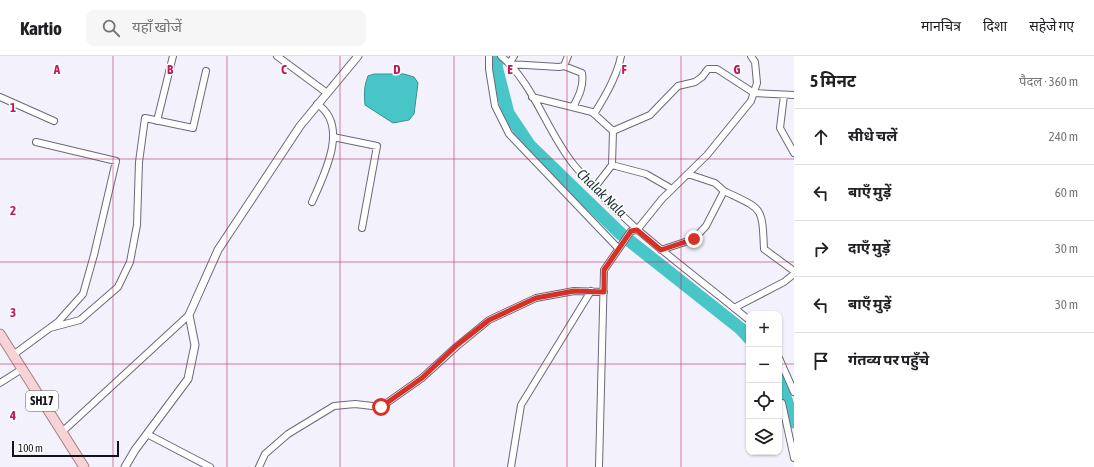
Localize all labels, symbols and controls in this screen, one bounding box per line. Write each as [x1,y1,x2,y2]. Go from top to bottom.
search box [86,10,366,46]
text: Kartio [20,17,62,39]
icon: search [100,17,122,39]
text: यहाँ खोजें [132,18,182,35]
text: मानचित्र [921,18,961,34]
text: दिशा [983,18,1007,34]
text: सहेजे गए [1029,18,1074,34]
text: A [53,62,61,77]
text: B [167,62,174,77]
text: C [281,62,287,77]
text: D [393,62,401,77]
text: E [507,62,513,77]
text: F [621,62,627,77]
text: G [734,62,741,77]
text: 5 मिनट [810,71,856,91]
text: पैदल · 360 m [1019,74,1078,89]
text: 1 [10,100,16,115]
icon: ahead [810,126,832,148]
text: सीधे चलें [848,127,897,144]
text: 240 m [1049,129,1078,144]
water label: Chalak Nala [574,166,630,221]
icon: left [810,182,832,204]
text: बाएँ मुड़ें [848,183,891,200]
text: 60 m [1055,185,1078,200]
text: 2 [10,203,16,218]
route end [685,230,703,248]
icon: right [810,238,832,260]
text: दाएँ मुड़ें [848,239,890,256]
text: 30 m [1055,241,1078,256]
icon: left [810,294,832,316]
text: बाएँ मुड़ें [848,295,891,312]
text: 30 m [1055,297,1078,312]
text: 3 [10,305,16,320]
map controls [746,311,782,455]
button: + [746,311,782,347]
button: − [746,347,782,383]
icon: arrive [810,350,832,372]
text: गंतव्य पर पहुँचे [848,351,929,368]
button: locate [746,383,782,419]
road number: SH17 [26,391,58,411]
route start [372,398,390,416]
text: 4 [9,408,16,423]
button: layers [746,419,782,455]
scale bar [12,439,119,458]
text: 100 m [18,442,43,454]

